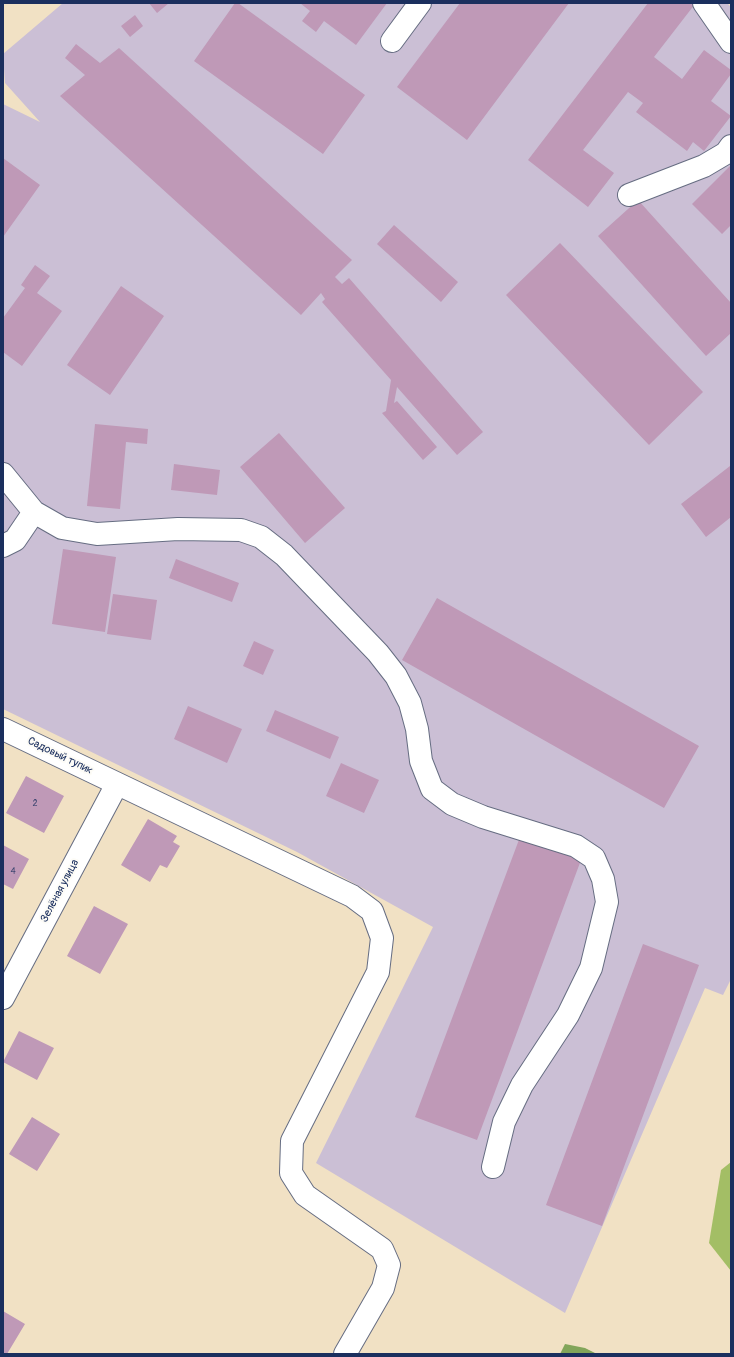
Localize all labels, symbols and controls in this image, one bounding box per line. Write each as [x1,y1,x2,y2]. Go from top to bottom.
street label: Садовый тупик [25,735,95,777]
house number: 2 [32,799,38,809]
street label: Зелёная улица [38,857,82,925]
house number: 4 [10,867,16,877]

